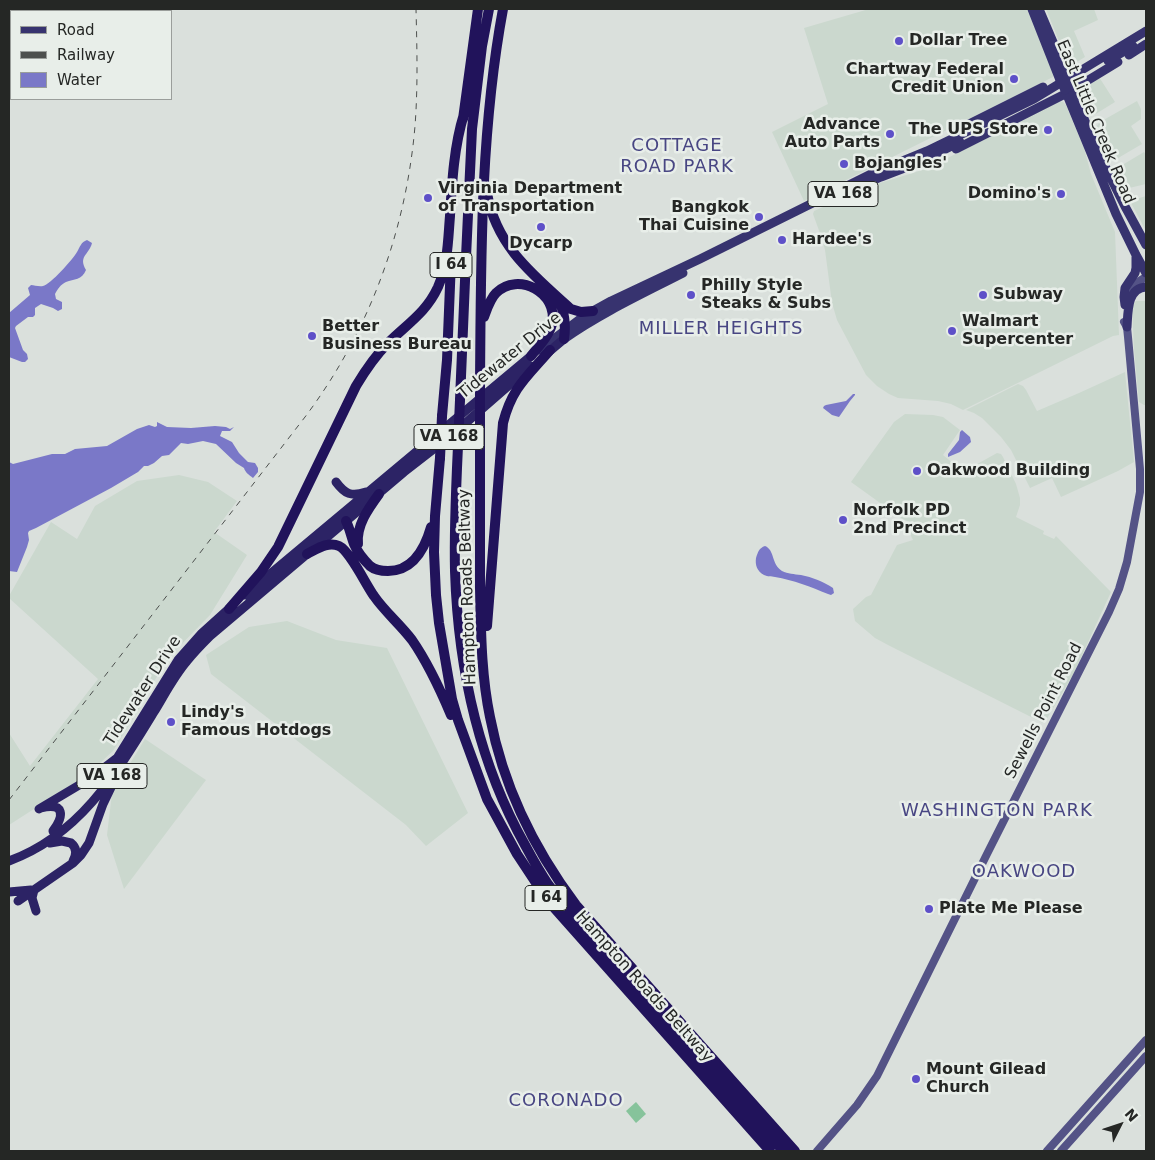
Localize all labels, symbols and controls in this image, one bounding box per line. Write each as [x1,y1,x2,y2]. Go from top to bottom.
legend [10,10,172,100]
text: Road [57,21,95,39]
place label: Dollar Tree [909,31,1007,51]
marker: Dollar Tree [893,35,905,47]
street label: East Little Creek Road [1052,37,1138,207]
text: Railway [57,46,115,64]
place label: Chartway Federal Credit Union [846,60,1004,98]
text: Water [57,71,101,89]
marker: Chartway Federal Credit Union [1008,73,1020,85]
place label: Advance Auto Parts [785,115,880,153]
place label: The UPS Store [909,120,1038,140]
marker: The UPS Store [1042,124,1054,136]
marker: Advance Auto Parts [884,128,896,140]
district label: COTTAGE ROAD PARK [619,135,735,178]
place label: Bojangles' [854,154,947,174]
marker: Bojangles' [838,158,850,170]
place label: Virginia Department of Transportation [438,179,622,217]
road number: VA 168 [808,182,878,206]
place label: Domino's [968,184,1051,204]
marker: Domino's [1055,188,1067,200]
marker: Virginia Department of Transportation [422,192,434,204]
place label: Bangkok Thai Cuisine [639,198,749,236]
marker: Bangkok Thai Cuisine [753,211,765,223]
marker: Dycarp [535,221,547,233]
place label: Hardee's [792,230,872,250]
place label: Dycarp [509,234,573,254]
marker: Hardee's [776,234,788,246]
road number: I 64 [430,252,472,278]
place label: Philly Style Steaks & Subs [701,276,831,314]
place label: Subway [993,285,1063,305]
marker: Philly Style Steaks & Subs [685,289,697,301]
marker: Subway [977,289,989,301]
street label: Tidewater Drive [455,309,565,403]
place label: Walmart Supercenter [962,312,1073,350]
place label: Better Business Bureau [322,317,472,355]
district label: MILLER HEIGHTS [637,318,805,340]
marker: Walmart Supercenter [946,325,958,337]
marker: Better Business Bureau [306,330,318,342]
road number: VA 168 [414,424,484,450]
place label: Oakwood Building [927,461,1090,481]
marker: Oakwood Building [911,465,923,477]
street label: Hampton Roads Beltway [455,489,481,685]
place label: Norfolk PD 2nd Precinct [853,501,967,539]
marker: Norfolk PD 2nd Precinct [837,514,849,526]
street label: Tidewater Drive [100,632,186,750]
street label: Sewells Point Road [1001,640,1087,782]
place label: Lindy's Famous Hotdogs [181,703,331,741]
marker: Lindy's Famous Hotdogs [165,716,177,728]
road number: VA 168 [77,764,147,788]
district label: WASHINGTON PARK [899,800,1095,822]
district label: OAKWOOD [971,861,1077,883]
road number: I 64 [525,886,567,910]
place label: Plate Me Please [939,899,1083,919]
marker: Plate Me Please [923,903,935,915]
street label: Hampton Roads Beltway [571,908,717,1066]
place label: Mount Gilead Church [926,1060,1046,1098]
marker: Mount Gilead Church [910,1073,922,1085]
district label: CORONADO [507,1090,625,1112]
north arrow [1095,1100,1145,1150]
text: N [1121,1105,1141,1125]

